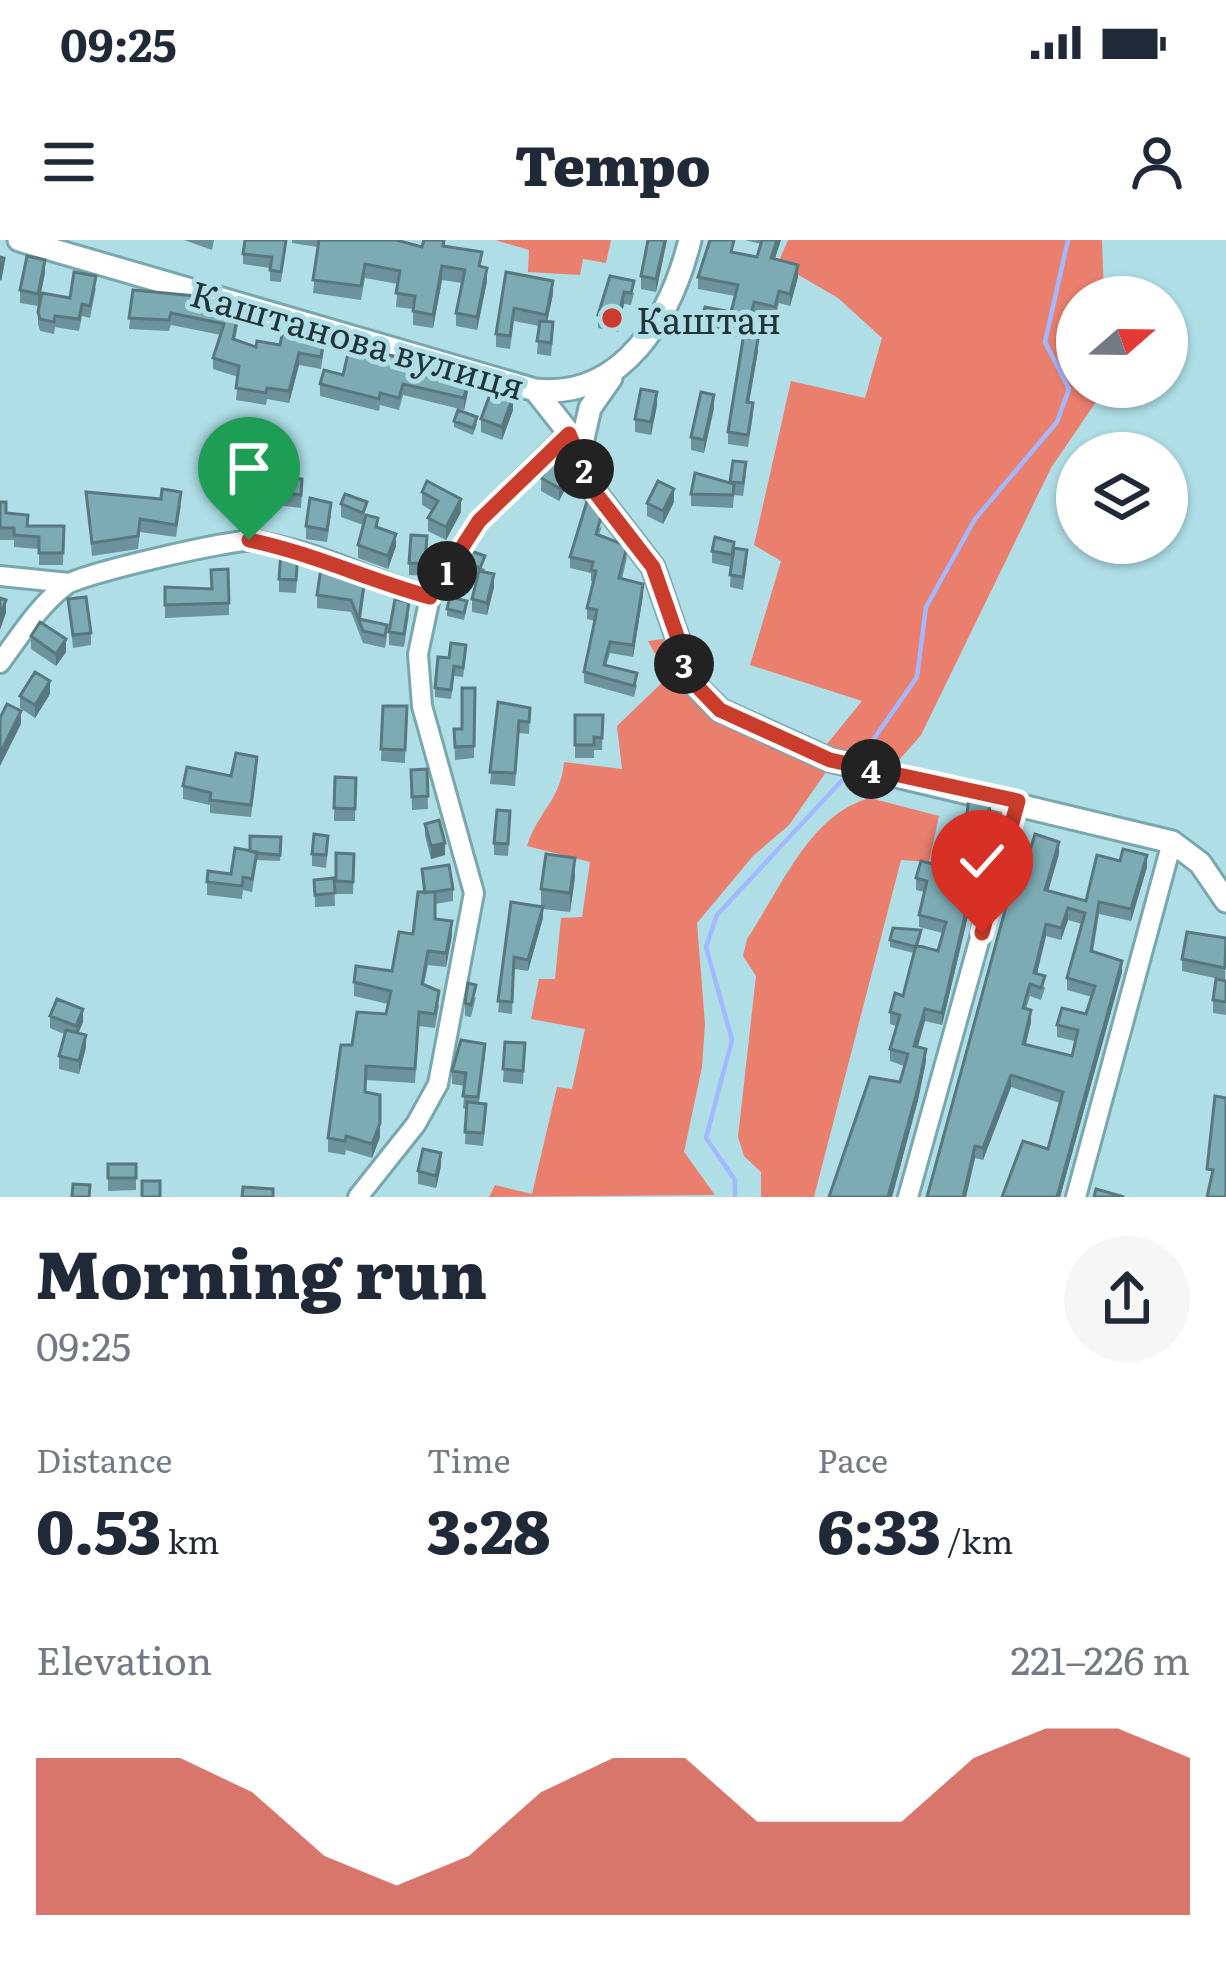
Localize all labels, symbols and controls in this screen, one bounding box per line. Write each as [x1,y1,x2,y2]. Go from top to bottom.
text: 09:25 [60,9,177,76]
text: Tempo [515,122,711,203]
icon: menu [36,129,102,195]
icon: person [1124,129,1190,195]
street label: Каштанова вулиця [185,265,531,411]
north arrow [1056,276,1188,408]
map controls [1056,276,1188,564]
place label: Каштан [636,292,781,345]
marker: Каштан [599,305,625,331]
pin [198,417,300,540]
button: layers [1056,432,1188,564]
icon: arrive [216,435,282,501]
pin: 2 [554,439,614,499]
text: 2 [575,444,593,493]
pin: 1 [417,541,477,601]
text: 1 [440,546,454,595]
pin: 3 [654,634,714,694]
text: 3 [675,639,693,688]
pin: 4 [841,739,901,799]
text: 4 [861,744,881,793]
pin [931,810,1033,933]
icon: check [949,828,1015,894]
text: Morning run [36,1221,487,1319]
button: share [1064,1236,1190,1362]
text: 09:25 [36,1315,131,1373]
text: Distance [36,1434,172,1483]
text: Time [427,1434,511,1483]
text: Pace [817,1434,888,1483]
text: 0.53 [36,1483,161,1572]
text: 3:28 [427,1483,550,1572]
text: 6:33 [817,1483,941,1572]
text: km [161,1515,219,1564]
text: /km [941,1515,1013,1564]
text: Elevation [36,1629,212,1687]
text: 221–226 m [1011,1629,1190,1687]

